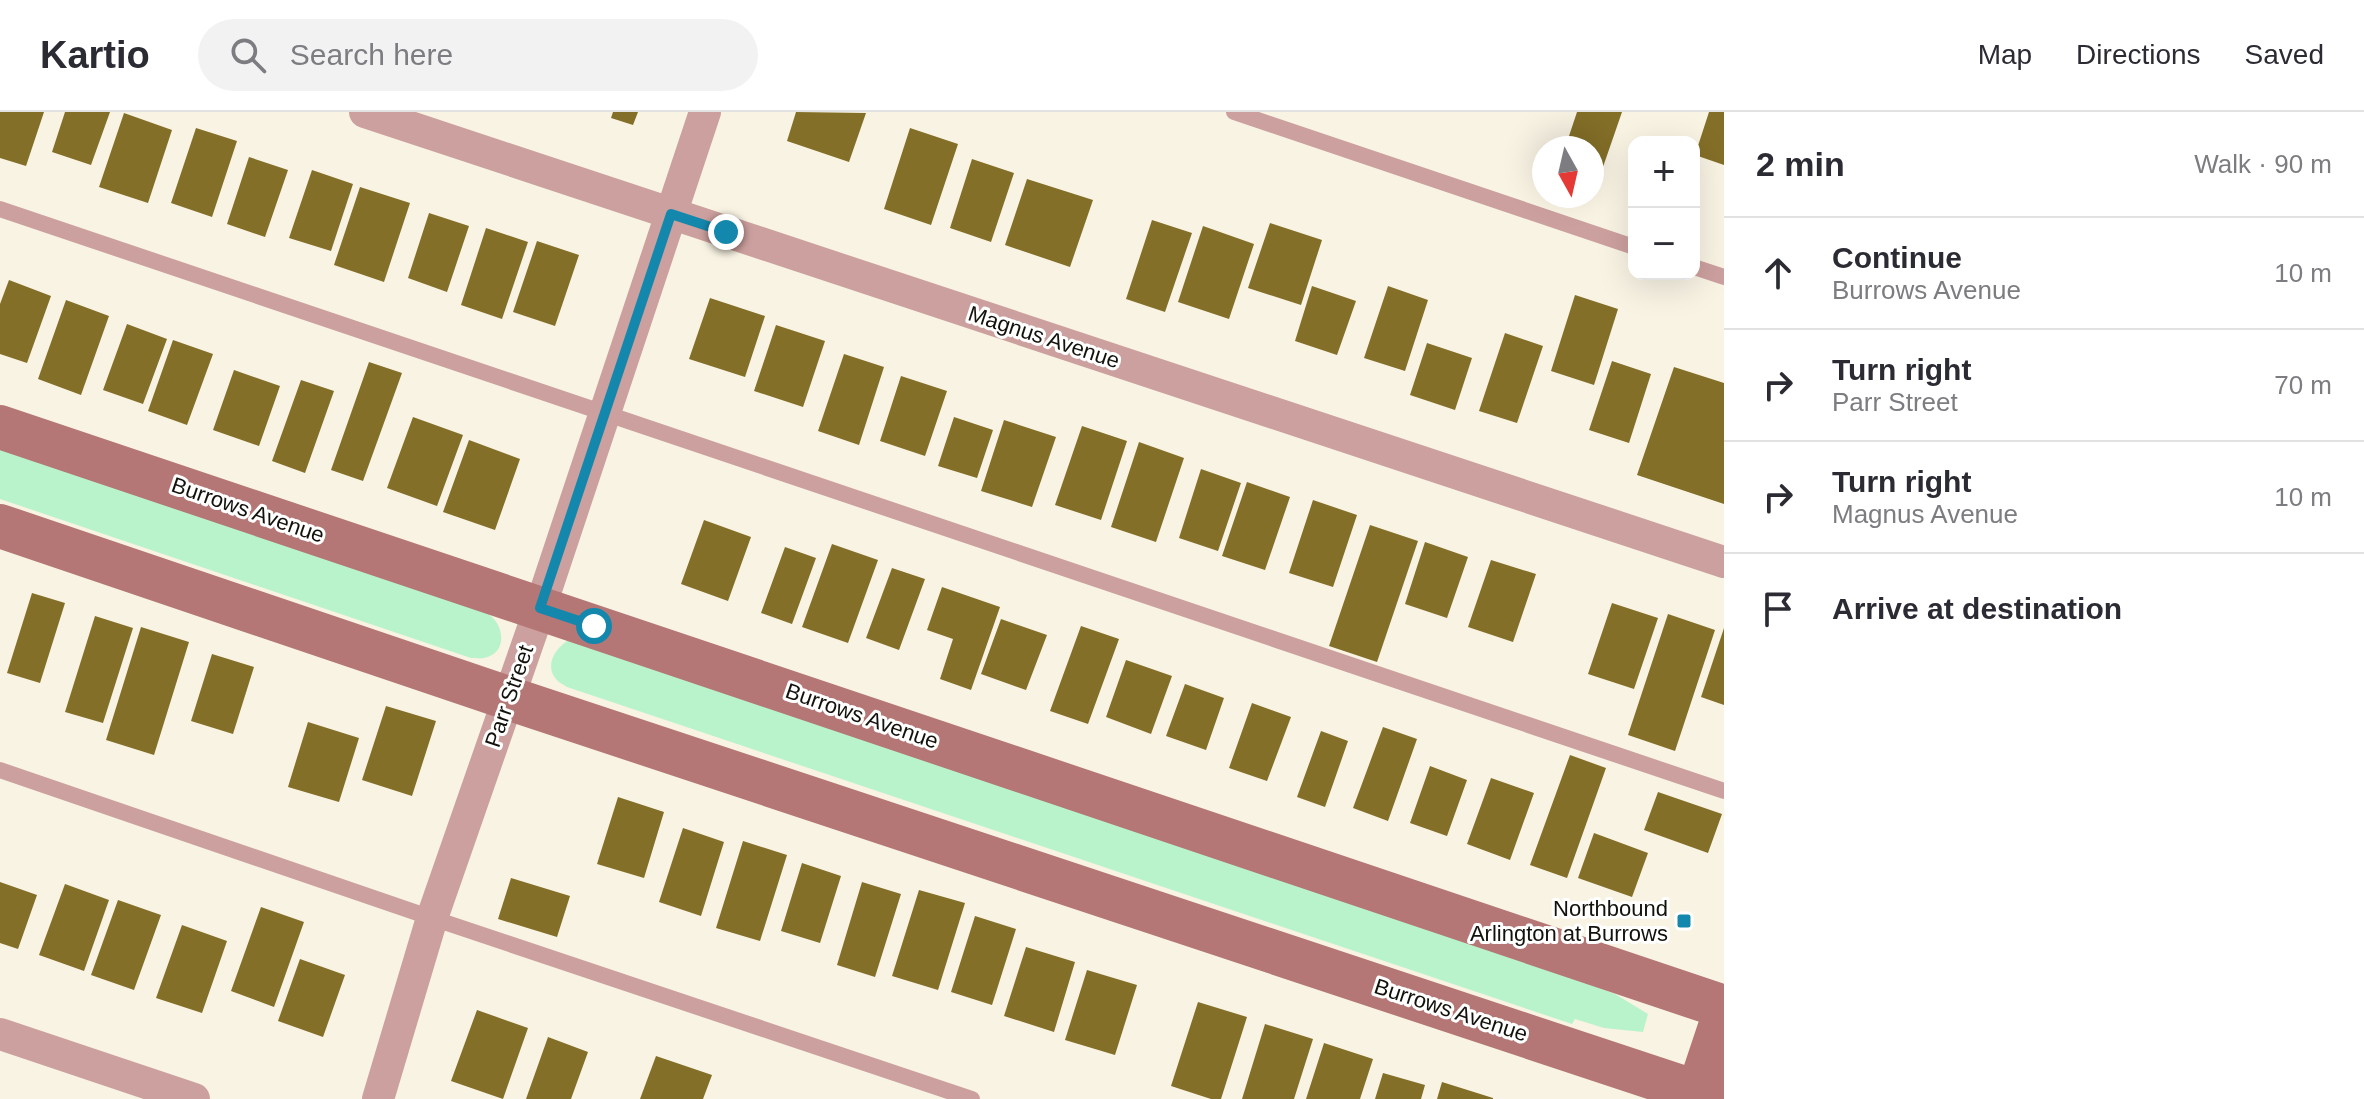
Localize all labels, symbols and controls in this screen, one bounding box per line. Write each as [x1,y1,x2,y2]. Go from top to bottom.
search box [198,19,758,91]
icon: search [226,33,270,77]
text: Kartio [40,34,150,76]
text: Search here [290,38,453,71]
text: Map [1978,39,2032,70]
text: Directions [2076,39,2201,70]
text: Saved [2245,39,2324,70]
north arrow [1532,136,1604,208]
map controls [1628,136,1700,280]
button: + [1628,136,1700,208]
text: 2 min [1756,145,1845,183]
text: Walk · 90 m [2194,149,2332,179]
button: − [1628,208,1700,280]
route end [708,214,744,250]
text: Continue [1832,241,1962,274]
icon: ahead [1756,251,1800,295]
text: 10 m [2274,258,2332,288]
text: Burrows Avenue [1832,275,2021,305]
street label: Magnus Avenue [965,301,1123,373]
text: Turn right [1832,353,1971,386]
icon: right [1756,363,1800,407]
text: 70 m [2274,370,2332,400]
text: Parr Street [1832,387,1958,417]
text: Turn right [1832,465,1971,498]
street label: Burrows Avenue [168,472,328,548]
icon: right [1756,475,1800,519]
text: 10 m [2274,482,2332,512]
text: Magnus Avenue [1832,499,2018,529]
icon: arrive [1756,587,1800,631]
text: Arrive at destination [1832,592,2122,625]
route start [576,608,612,644]
street label: Parr Street [480,642,538,750]
street label: Burrows Avenue [782,678,942,754]
place label: Northbound Arlington at Burrows [1470,896,1668,946]
marker: Northbound Arlington at Burrows [1675,912,1693,930]
street label: Burrows Avenue [1371,973,1531,1047]

